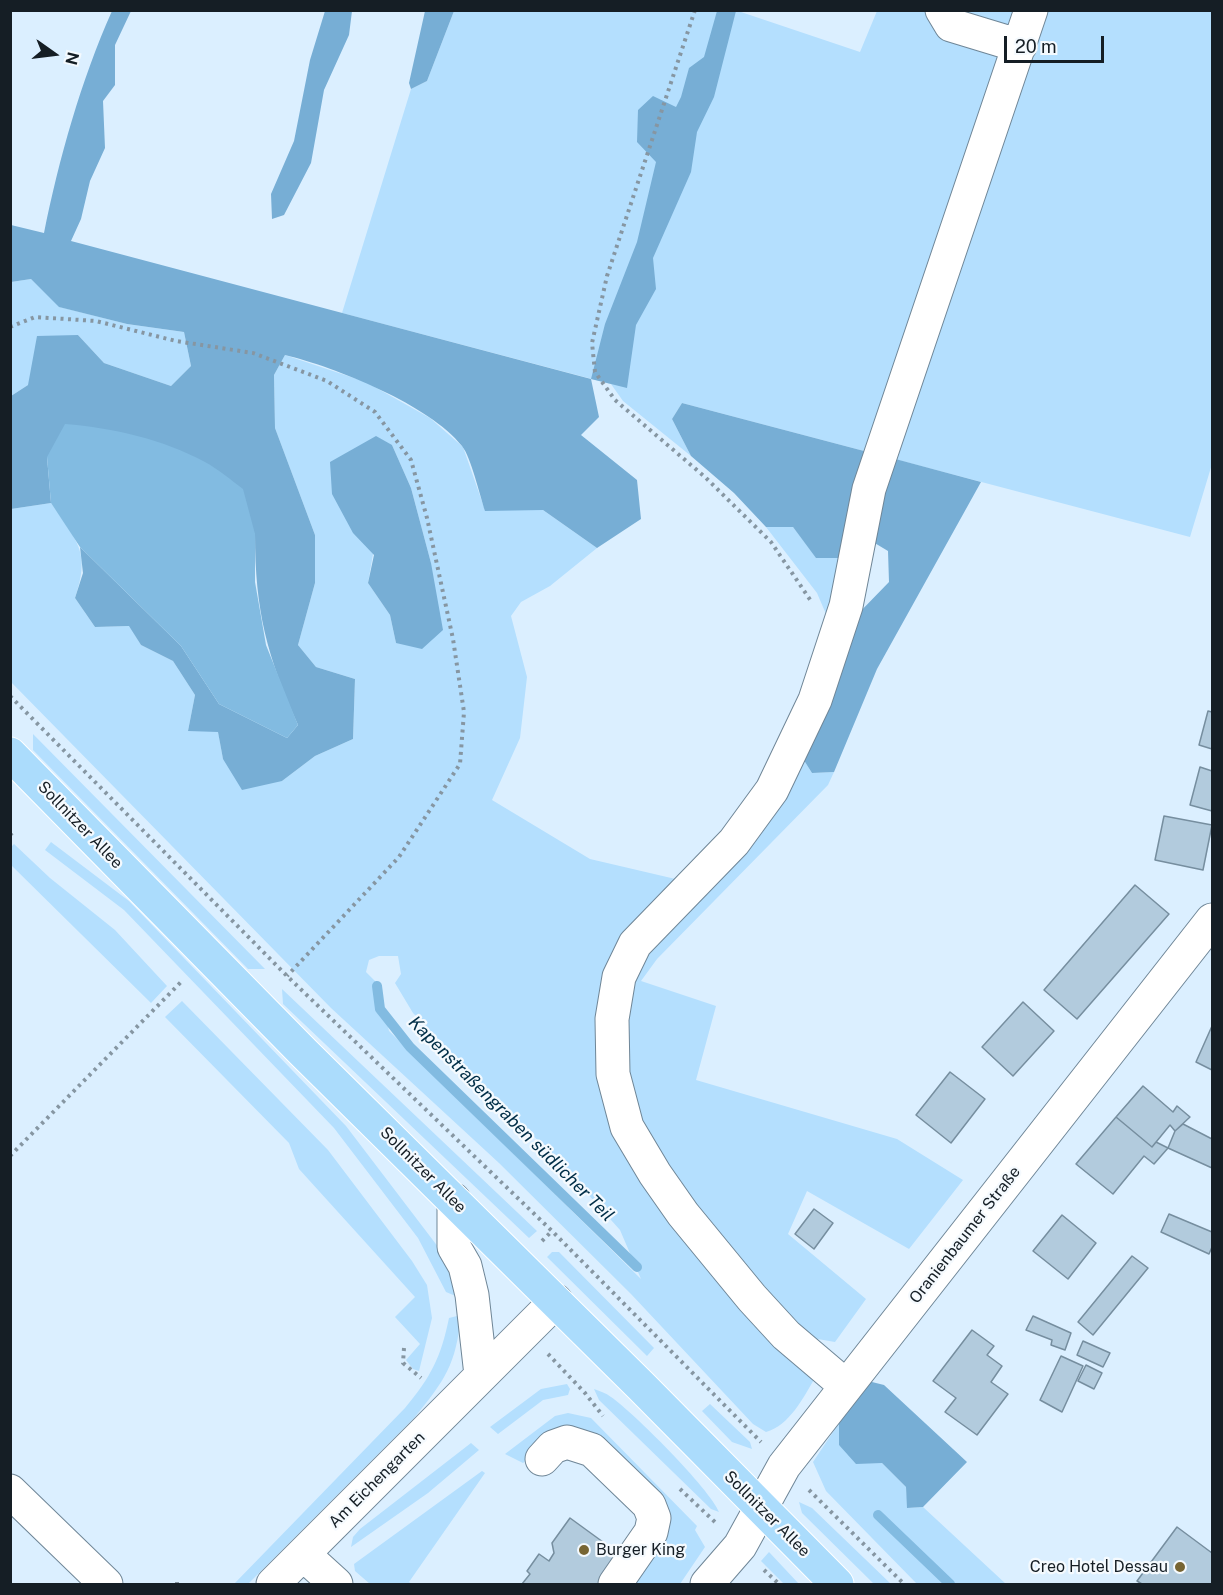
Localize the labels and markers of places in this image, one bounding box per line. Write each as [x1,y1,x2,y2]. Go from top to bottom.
place label: Burger King [596,1540,685,1560]
marker: Burger King [577,1543,591,1557]
place label: Creo Hotel Dessau [1030,1557,1168,1577]
marker: Creo Hotel Dessau [1173,1560,1187,1574]

